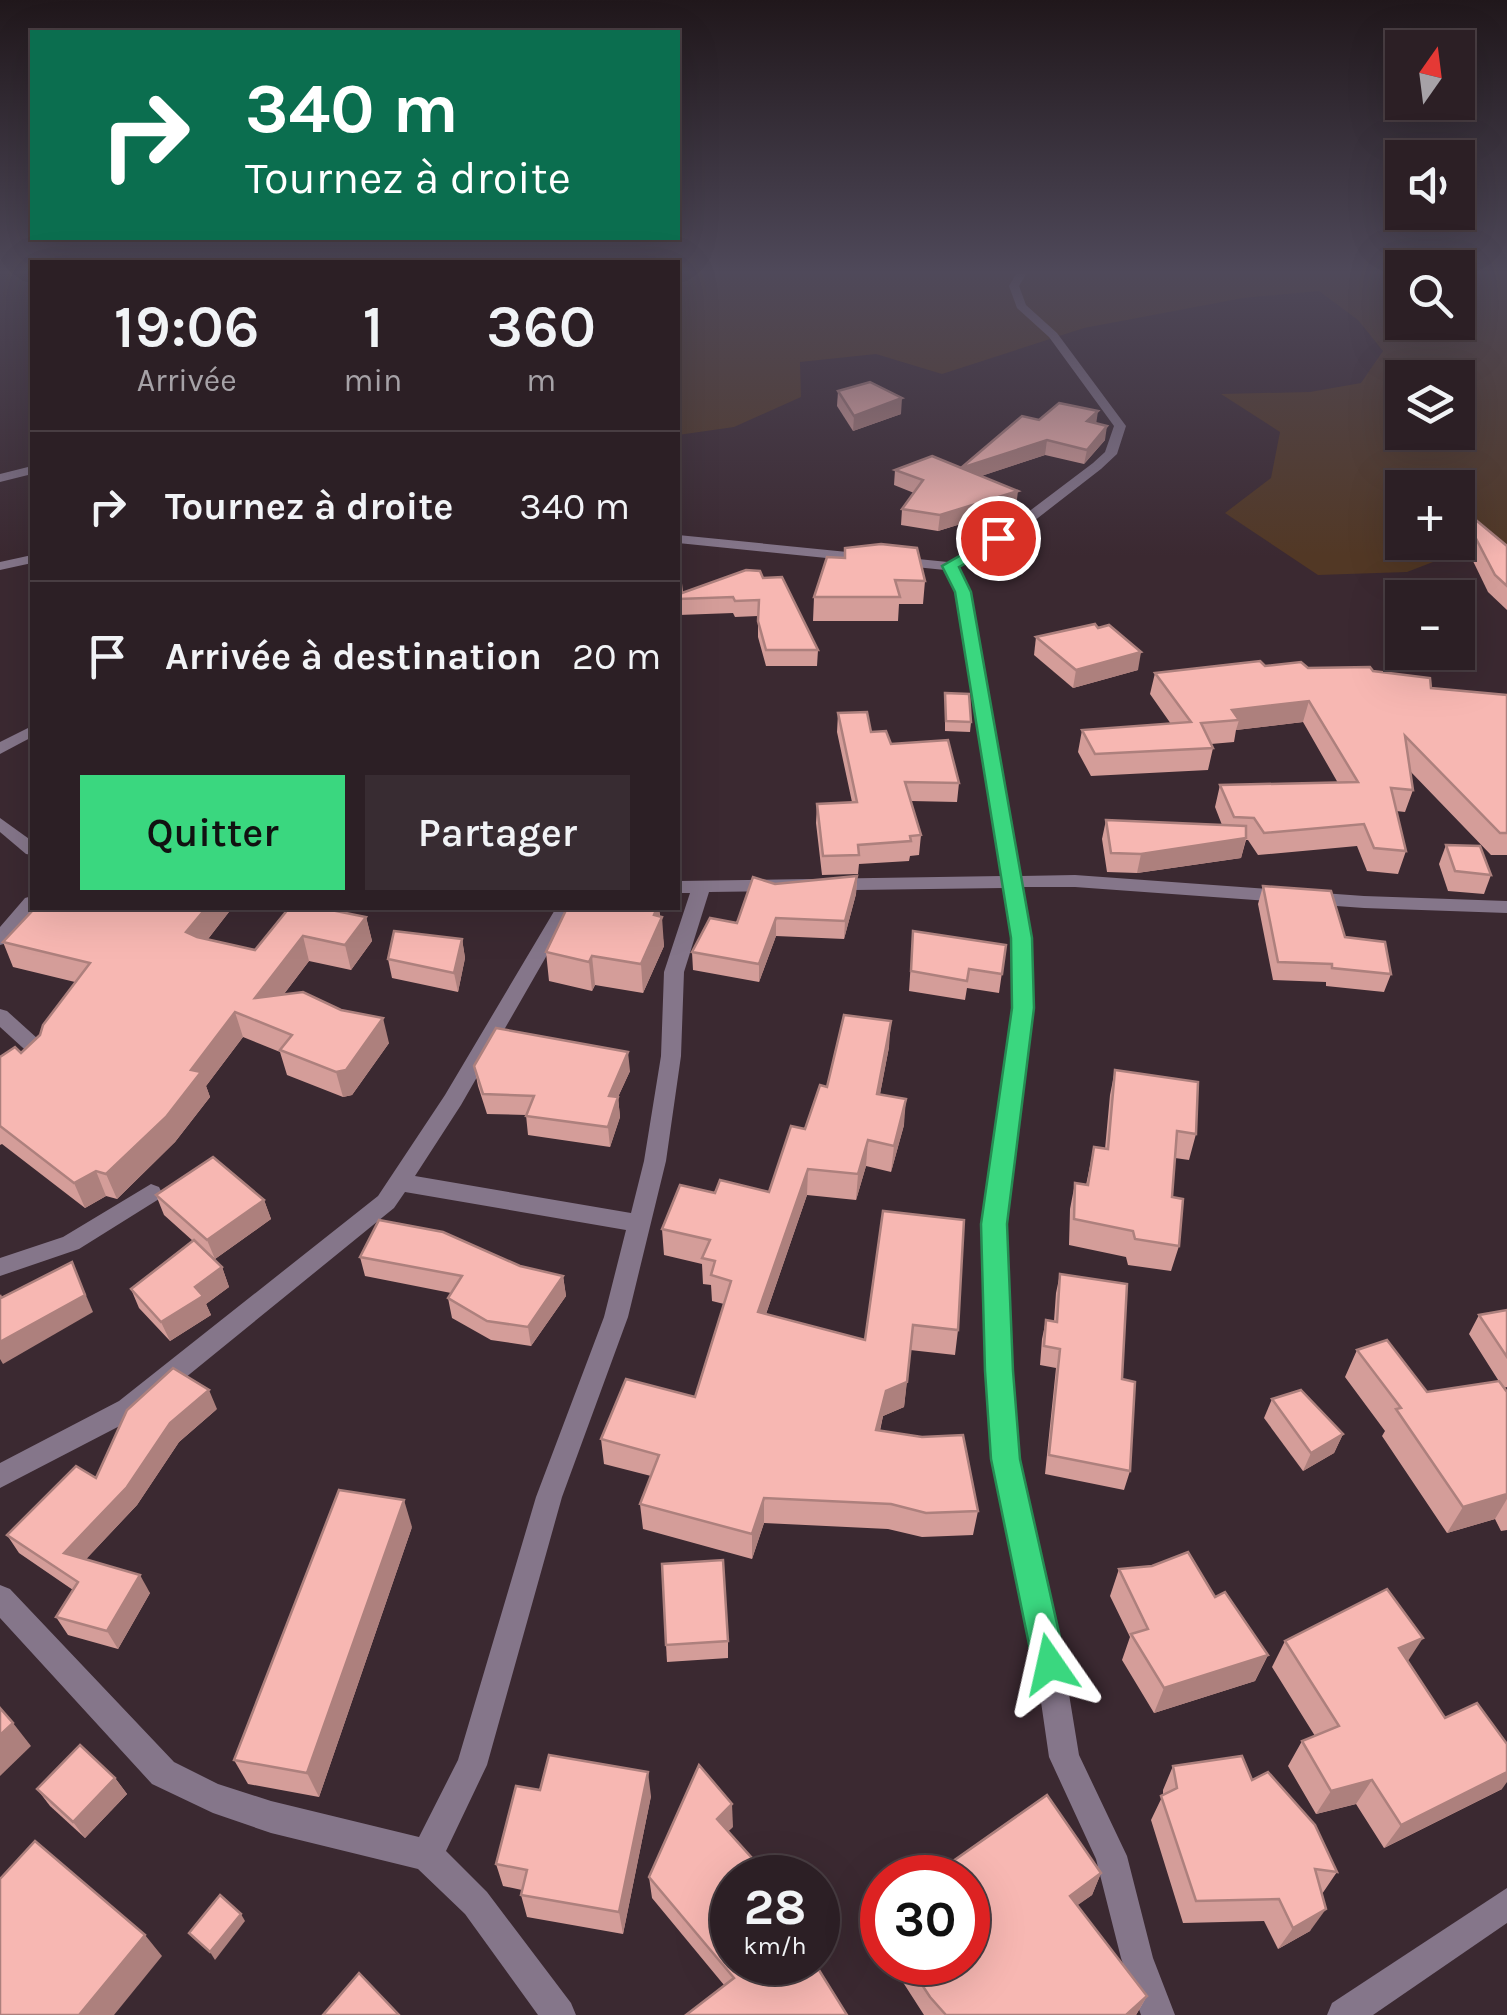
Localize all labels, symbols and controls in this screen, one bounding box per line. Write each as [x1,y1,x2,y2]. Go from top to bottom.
north arrow [1385,30,1475,120]
map controls [1385,30,1475,670]
text: 340 m [245,68,459,150]
icon: right [80,70,210,200]
button: sound [1385,140,1475,230]
text: Tournez à droite [245,152,571,204]
button: search [1385,250,1475,340]
text: 19:06 [114,292,260,362]
text: 1 [362,292,383,362]
text: 360 [486,292,596,362]
button: layers [1385,360,1475,450]
text: Arrivée [137,362,237,399]
text: min [344,362,402,399]
text: m [526,362,556,399]
button: + [1385,470,1475,560]
icon: right [80,479,135,534]
text: Tournez à droite [165,484,453,529]
text: 340 m [519,484,630,529]
pin [956,496,1041,581]
icon: arrive [971,511,1026,566]
button: − [1385,580,1475,670]
icon: arrive [80,629,135,684]
text: Arrivée à destination [165,634,542,679]
text: 20 m [572,634,661,679]
button: Quitter [80,775,345,890]
button: Partager [365,775,630,890]
position arrow [998,1612,1102,1716]
speed limit sign: 30 [860,1855,990,1985]
text: 28 [744,1878,806,1937]
text: km/h [743,1931,807,1960]

